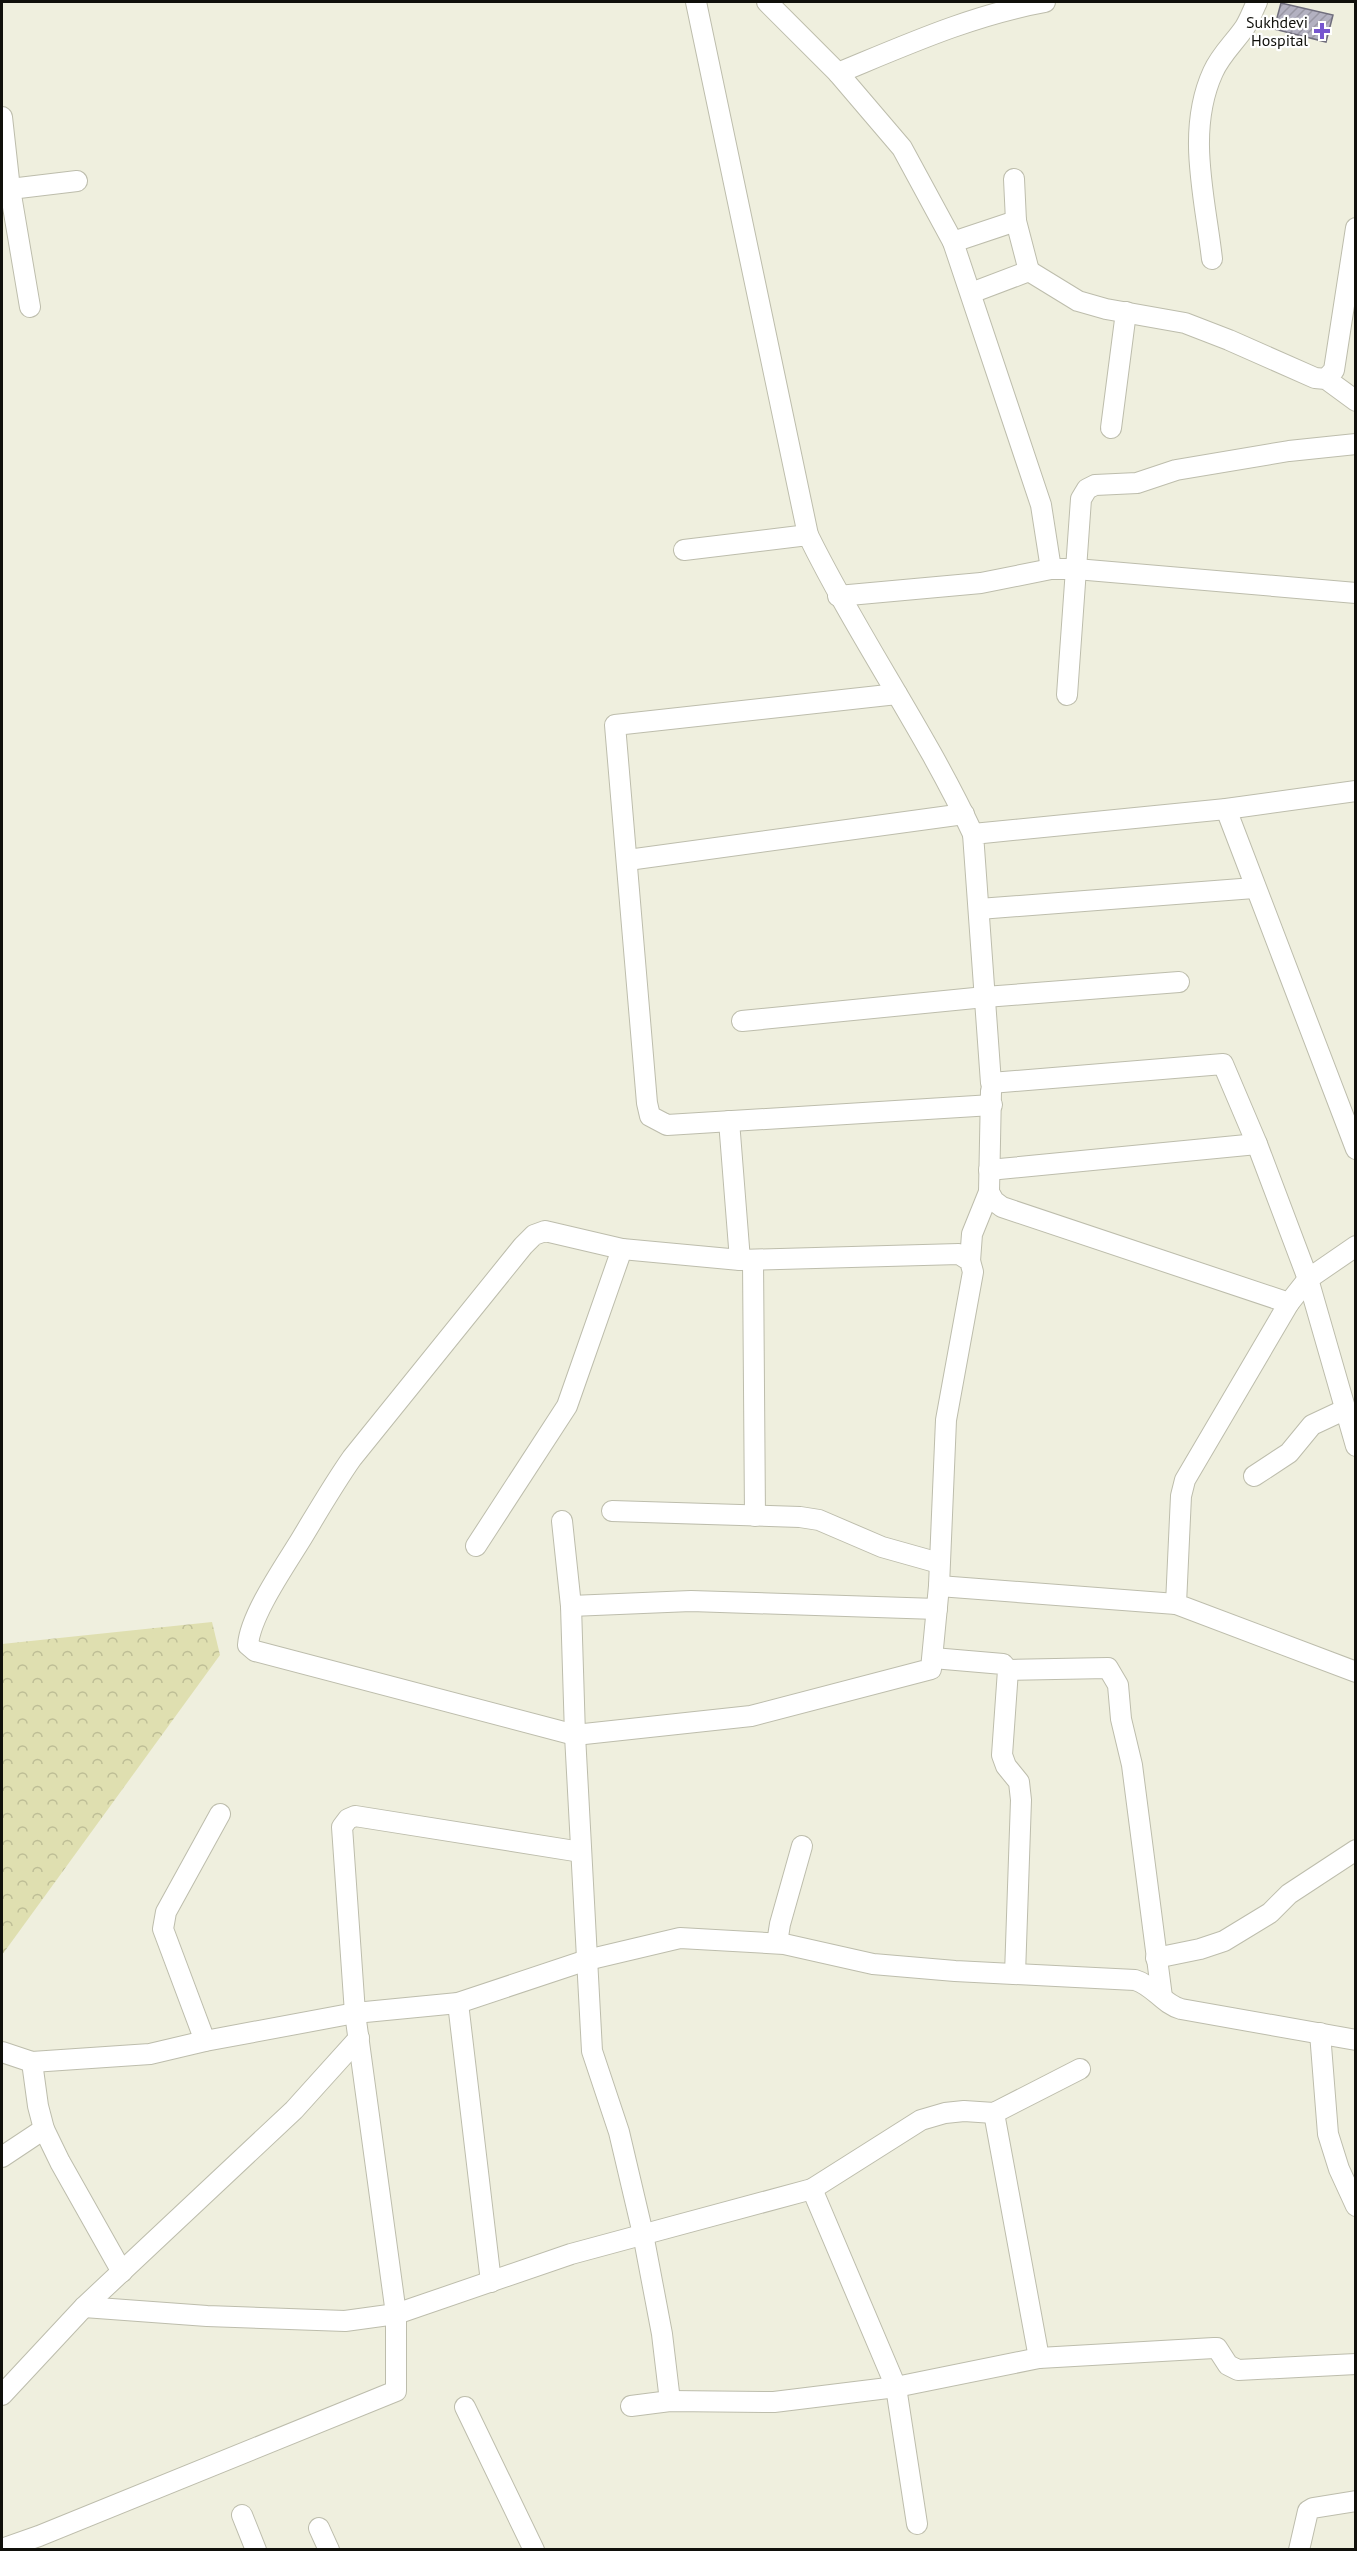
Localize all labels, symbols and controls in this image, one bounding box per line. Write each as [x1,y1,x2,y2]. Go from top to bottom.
place label: Sukhdevi Hospital [1246,12,1308,50]
marker: Sukhdevi Hospital [1313,22,1331,40]

